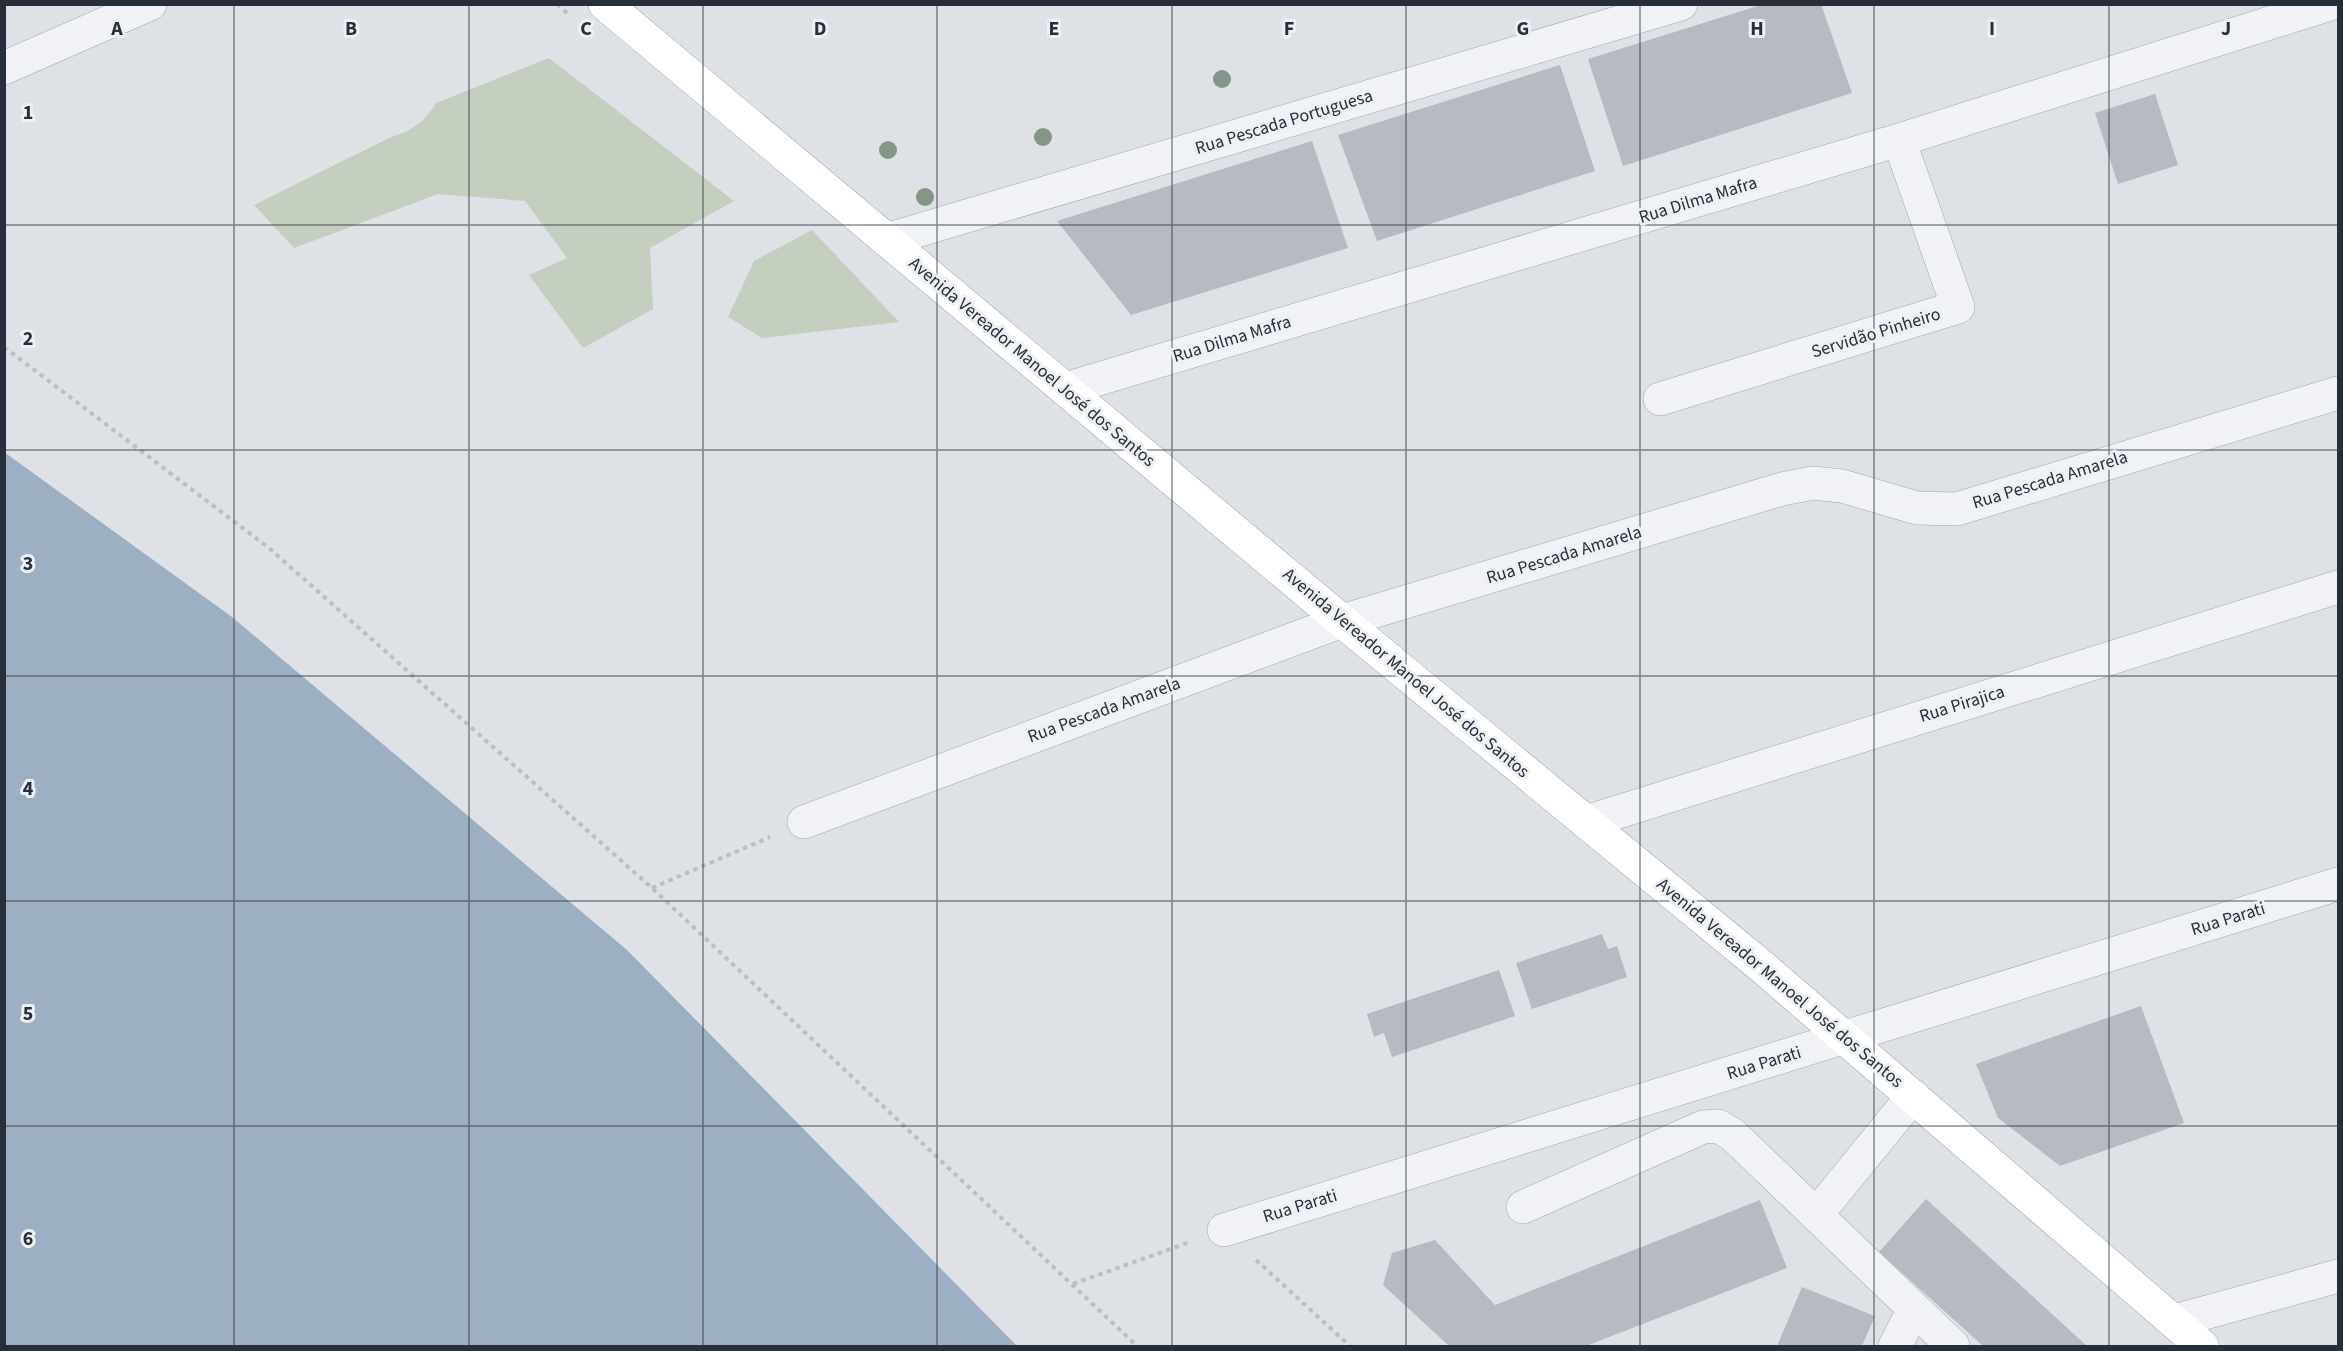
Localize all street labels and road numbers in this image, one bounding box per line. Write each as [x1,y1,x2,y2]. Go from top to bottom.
street label: Rua Pescada Portuguesa [1192,83,1376,161]
street label: Rua Dilma Mafra [1636,170,1760,230]
street label: Avenida Vereador Manoel José dos Santos [903,251,1161,473]
street label: Servidão Pinheiro [1808,301,1944,365]
street label: Rua Dilma Mafra [1170,309,1294,369]
street label: Rua Pescada Amarela [1969,444,2131,516]
street label: Rua Pescada Amarela [1483,519,1645,591]
street label: Avenida Vereador Manoel José dos Santos [1277,562,1535,784]
street label: Rua Pescada Amarela [1024,671,1184,749]
street label: Rua Pirajica [1916,679,2008,729]
street label: Avenida Vereador Manoel José dos Santos [1651,872,1909,1094]
street label: Rua Parati [2188,896,2268,942]
street label: Rua Parati [1724,1040,1804,1086]
street label: Rua Parati [1260,1183,1340,1229]

